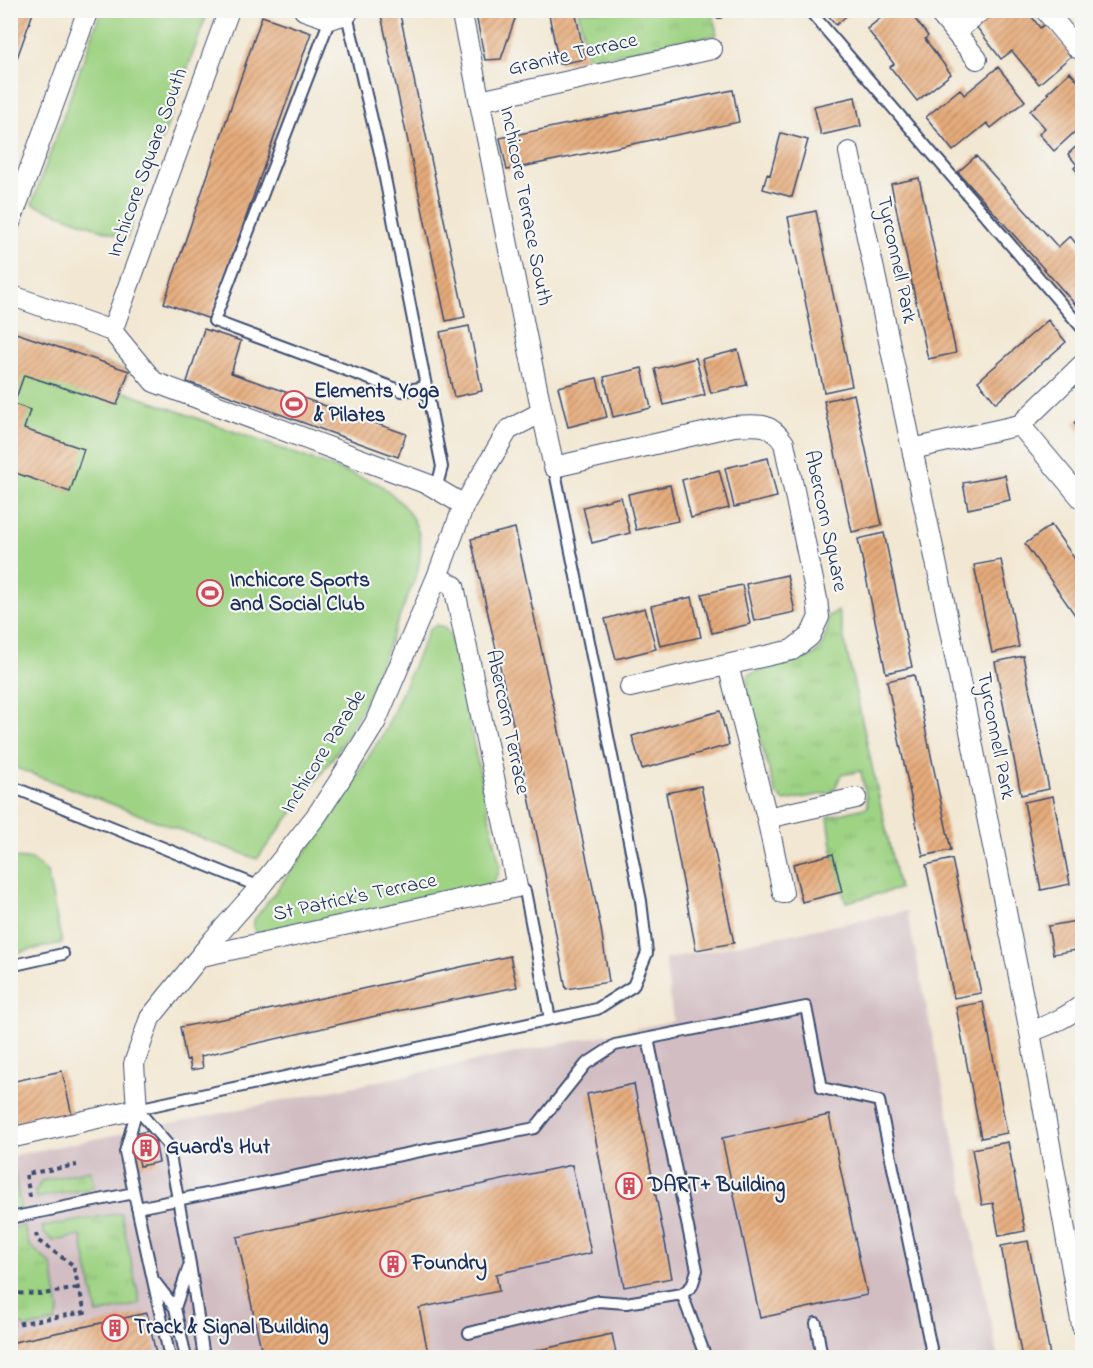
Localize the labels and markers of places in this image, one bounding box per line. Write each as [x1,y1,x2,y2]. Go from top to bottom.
place label: Elements Yoga & Pilates [313,377,439,431]
sports icon: Elements Yoga & Pilates [279,389,309,419]
place label: Inchicore Sports and Social Club [230,566,370,620]
sports icon: Inchicore Sports and Social Club [195,578,225,608]
building icon: Guard's Hut [131,1133,161,1163]
place label: Guard's Hut [166,1133,271,1163]
building icon: DART+ Building [614,1171,644,1201]
place label: DART+ Building [647,1171,785,1203]
building icon: Foundry [378,1249,408,1279]
place label: Foundry [411,1249,487,1281]
building icon: Track & Signal Building [100,1313,130,1343]
place label: Track & Signal Building [134,1313,328,1345]

